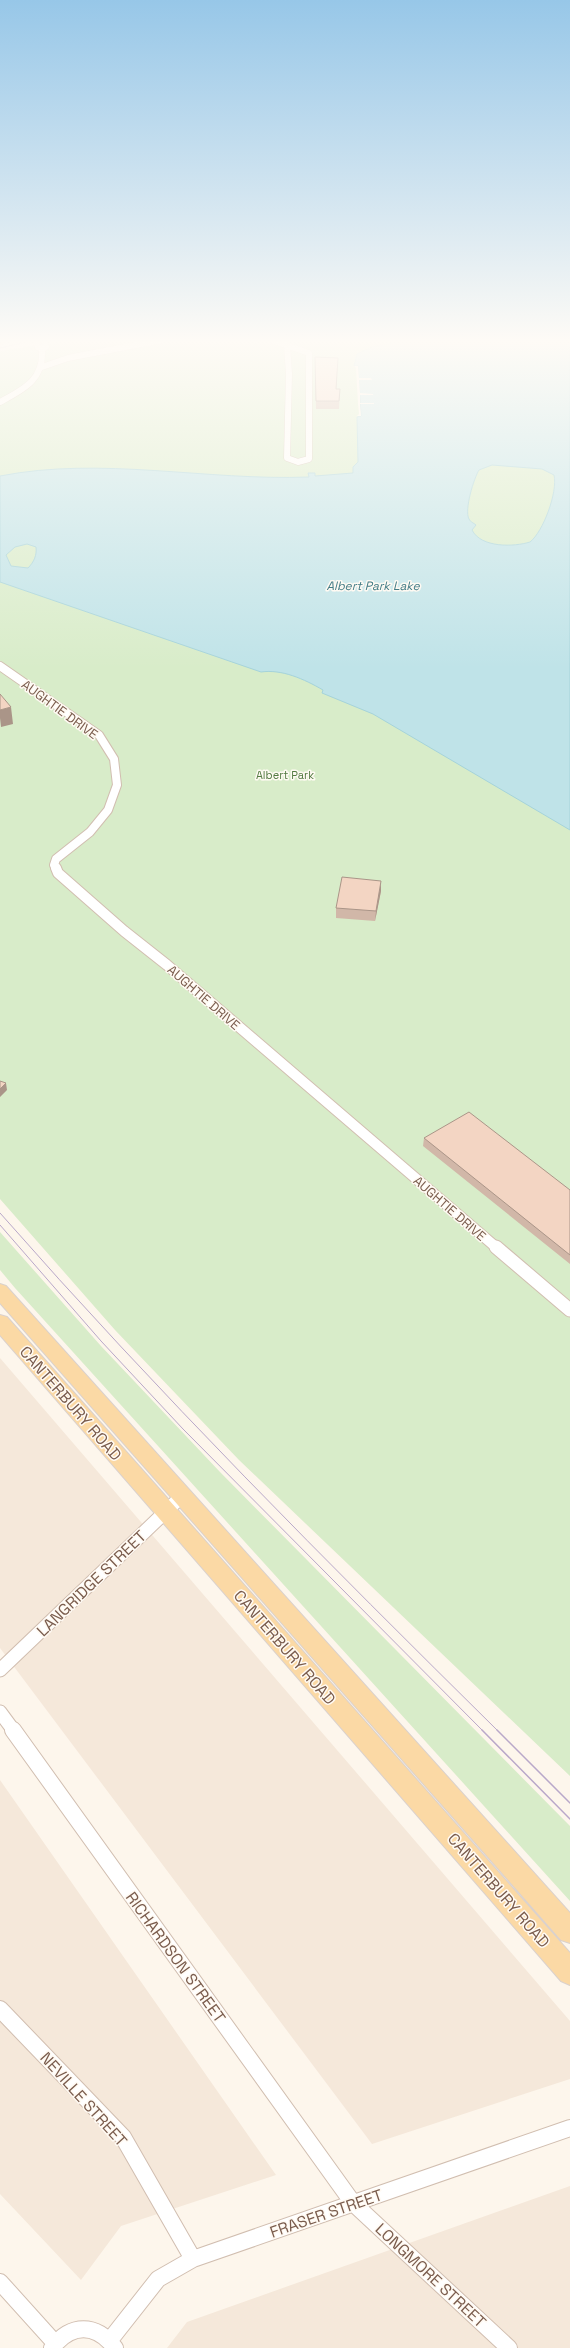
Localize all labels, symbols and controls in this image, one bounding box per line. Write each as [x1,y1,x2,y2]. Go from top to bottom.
water label: Albert Park Lake [326,578,420,594]
street label: AUGHTIE DRIVE [18,676,101,743]
park label: Albert Park [256,768,314,782]
street label: AUGHTIE DRIVE [164,961,243,1034]
street label: AUGHTIE DRIVE [410,1172,489,1245]
street label: CANTERBURY ROAD [15,1342,126,1465]
street label: LANGRIDGE STREET [32,1526,151,1641]
street label: CANTERBURY ROAD [229,1586,340,1709]
street label: CANTERBURY ROAD [443,1829,554,1952]
street label: RICHARDSON STREET [121,1888,230,2027]
street label: NEVILLE STREET [36,2048,132,2151]
street label: FRASER STREET [267,2184,385,2243]
street label: LONGMORE STREET [371,2218,491,2332]

